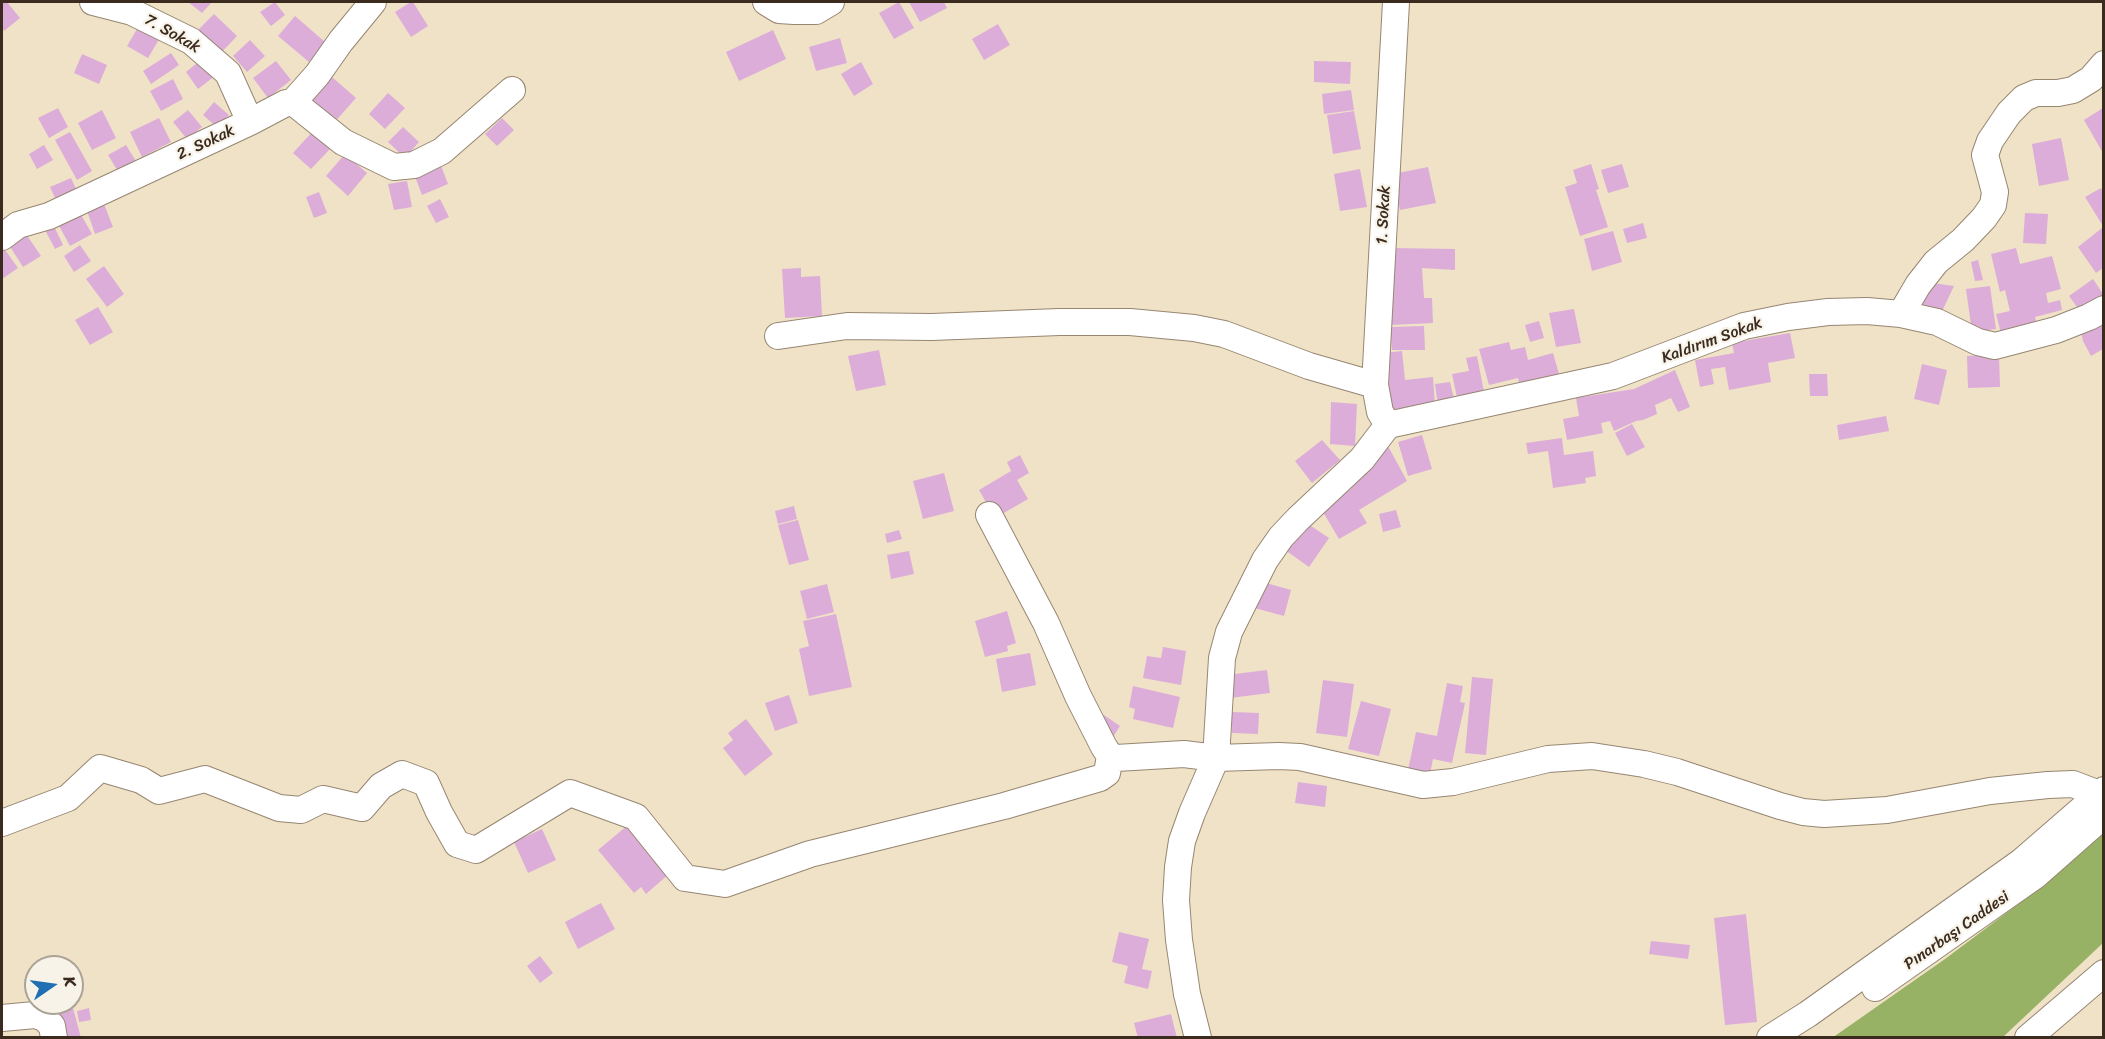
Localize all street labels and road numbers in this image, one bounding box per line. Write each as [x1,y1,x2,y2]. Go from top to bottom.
street label: 7. Sokak [141,10,203,58]
street label: 2. Sokak [174,121,238,165]
street label: 1. Sokak [1373,185,1395,245]
street label: Kaldırım Sokak [1659,314,1765,368]
street label: Pınarbaşı Caddesi [1901,888,2013,974]

